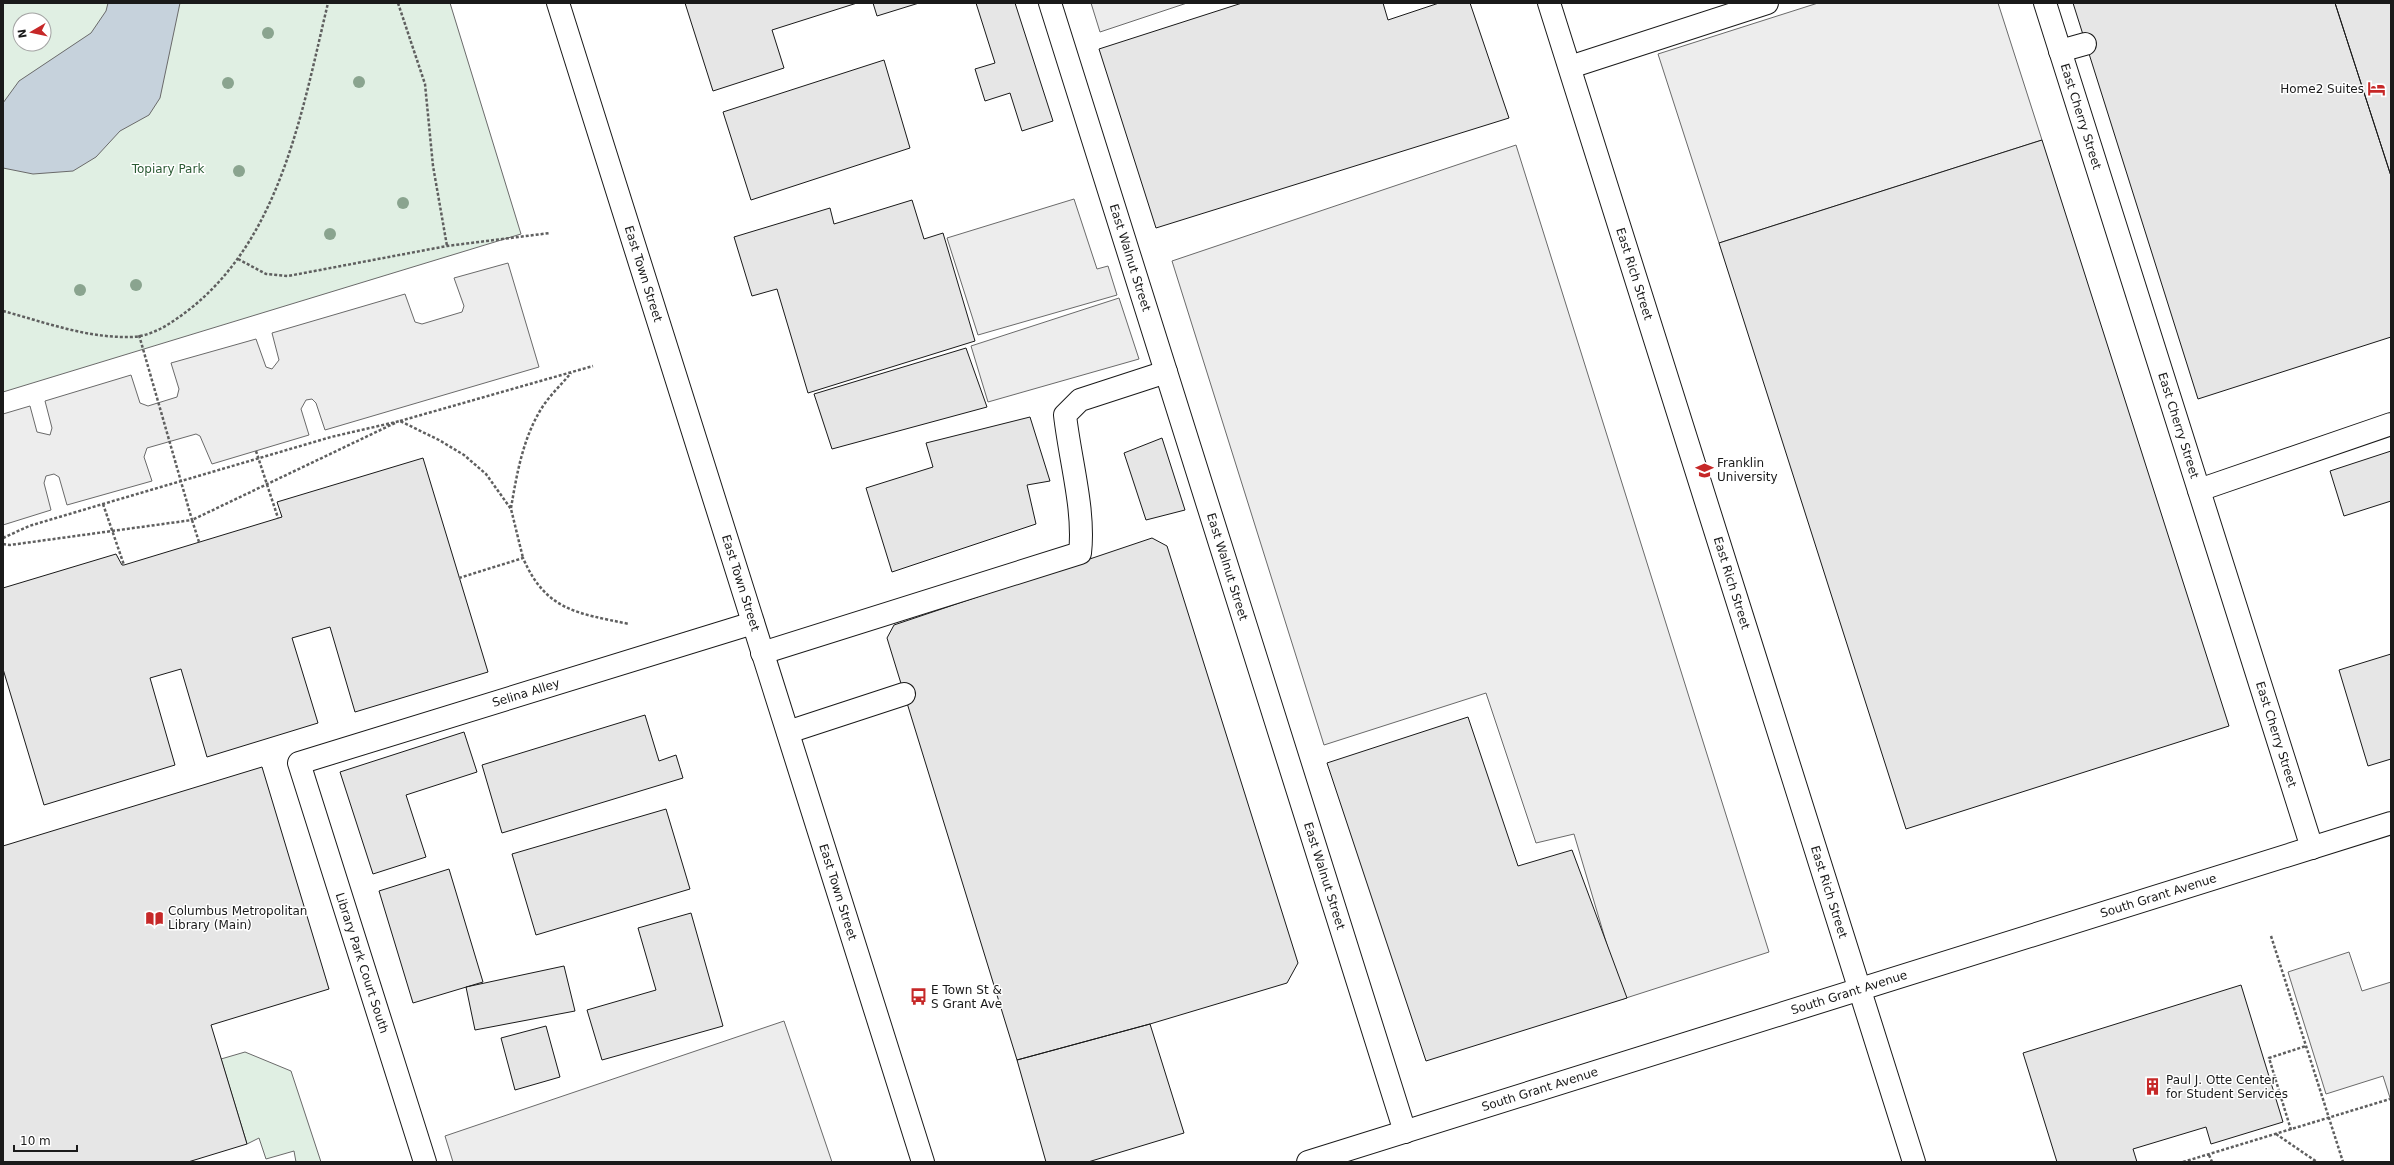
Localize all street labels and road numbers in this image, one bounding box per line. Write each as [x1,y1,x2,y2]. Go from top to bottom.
street label: East Cherry Street [2058,62,2104,171]
street label: East Walnut Street [1107,202,1154,313]
street label: East Town Street [622,224,665,324]
street label: East Rich Street [1613,226,1655,322]
street label: East Cherry Street [2155,371,2202,480]
street label: East Walnut Street [1204,511,1251,623]
street label: East Town Street [719,533,762,633]
street label: East Rich Street [1711,535,1753,631]
street label: Selina Alley [491,676,561,710]
street label: East Cherry Street [2253,680,2299,789]
street label: East Walnut Street [1301,820,1348,932]
street label: East Town Street [816,842,860,942]
street label: East Rich Street [1808,844,1850,940]
street label: South Grant Avenue [2098,871,2218,921]
street label: Library Park Court South [333,891,391,1035]
street label: South Grant Avenue [1789,968,1909,1017]
street label: South Grant Avenue [1480,1065,1600,1114]

